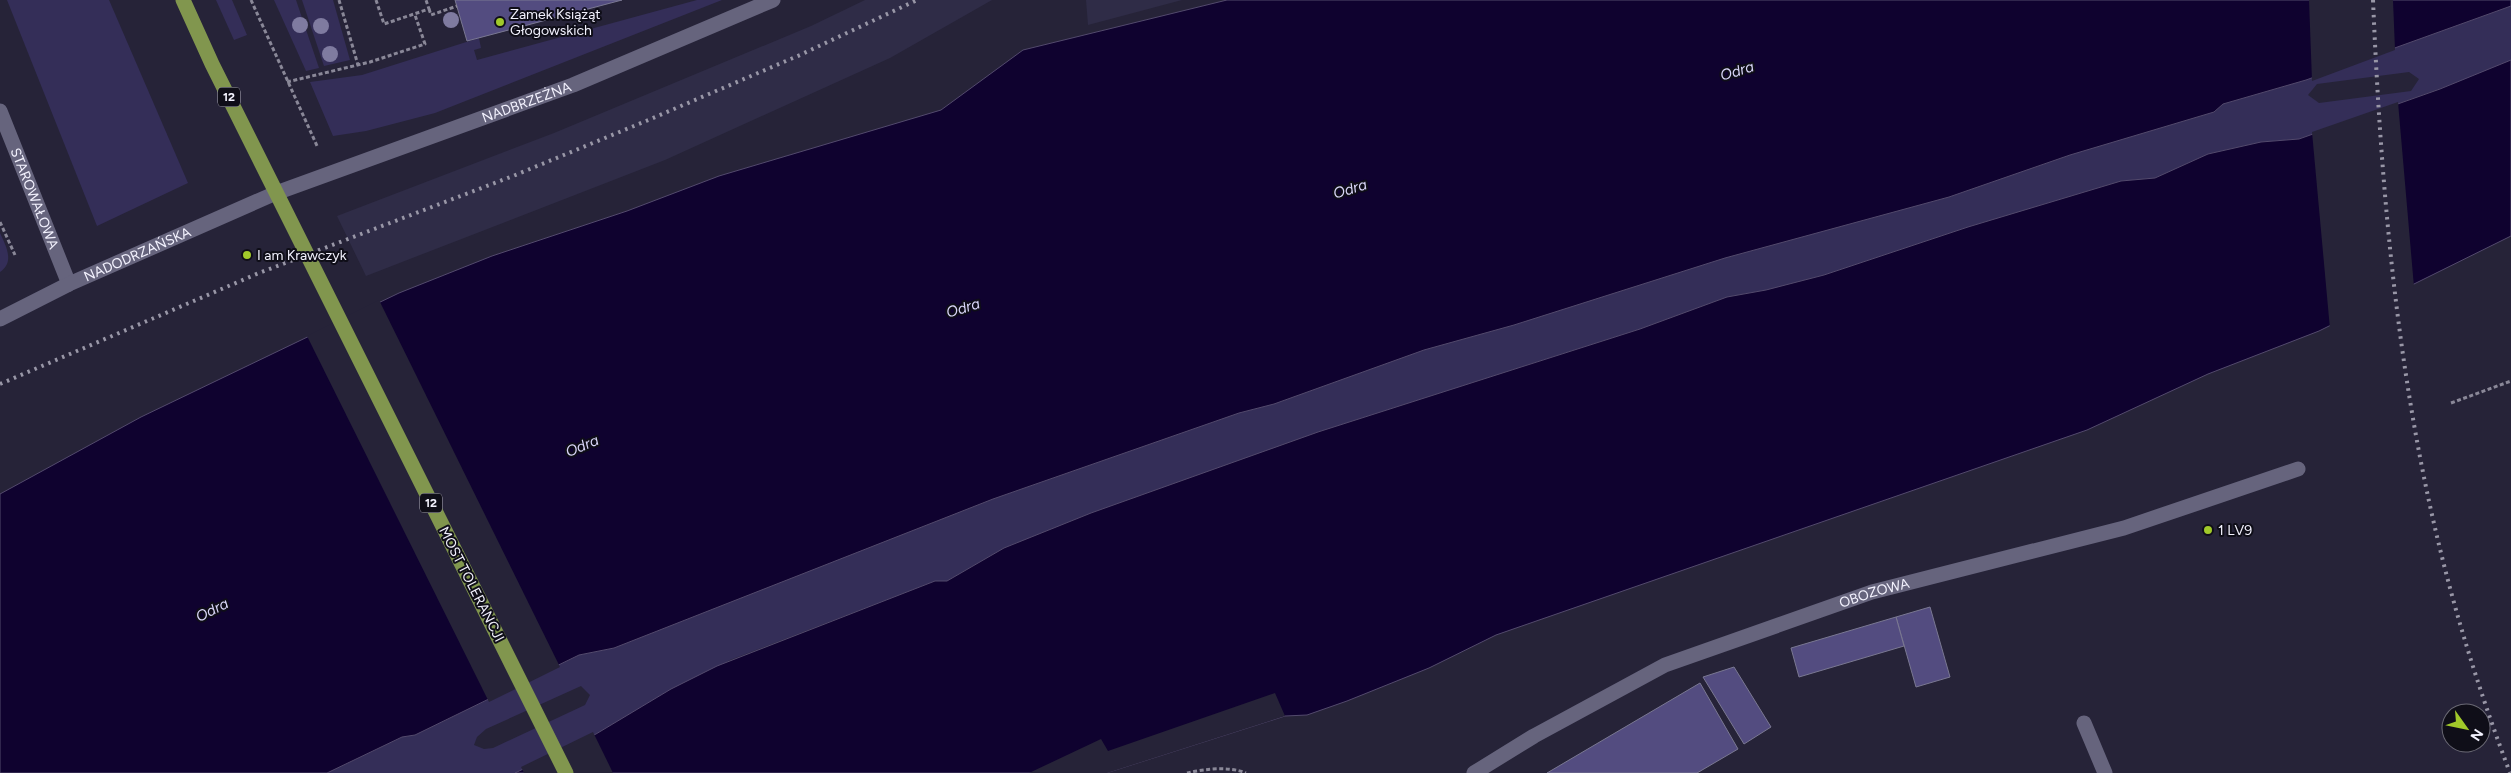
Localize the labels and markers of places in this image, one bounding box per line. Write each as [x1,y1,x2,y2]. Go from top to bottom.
place label: Zamek Książąt Głogowskich [510,6,601,39]
marker: Zamek Książąt Głogowskich [494,16,506,28]
place label: I am Krawczyk [257,247,347,264]
marker: I am Krawczyk [241,249,253,261]
place label: 1 LV9 [2218,522,2252,539]
marker: 1 LV9 [2202,524,2214,536]

